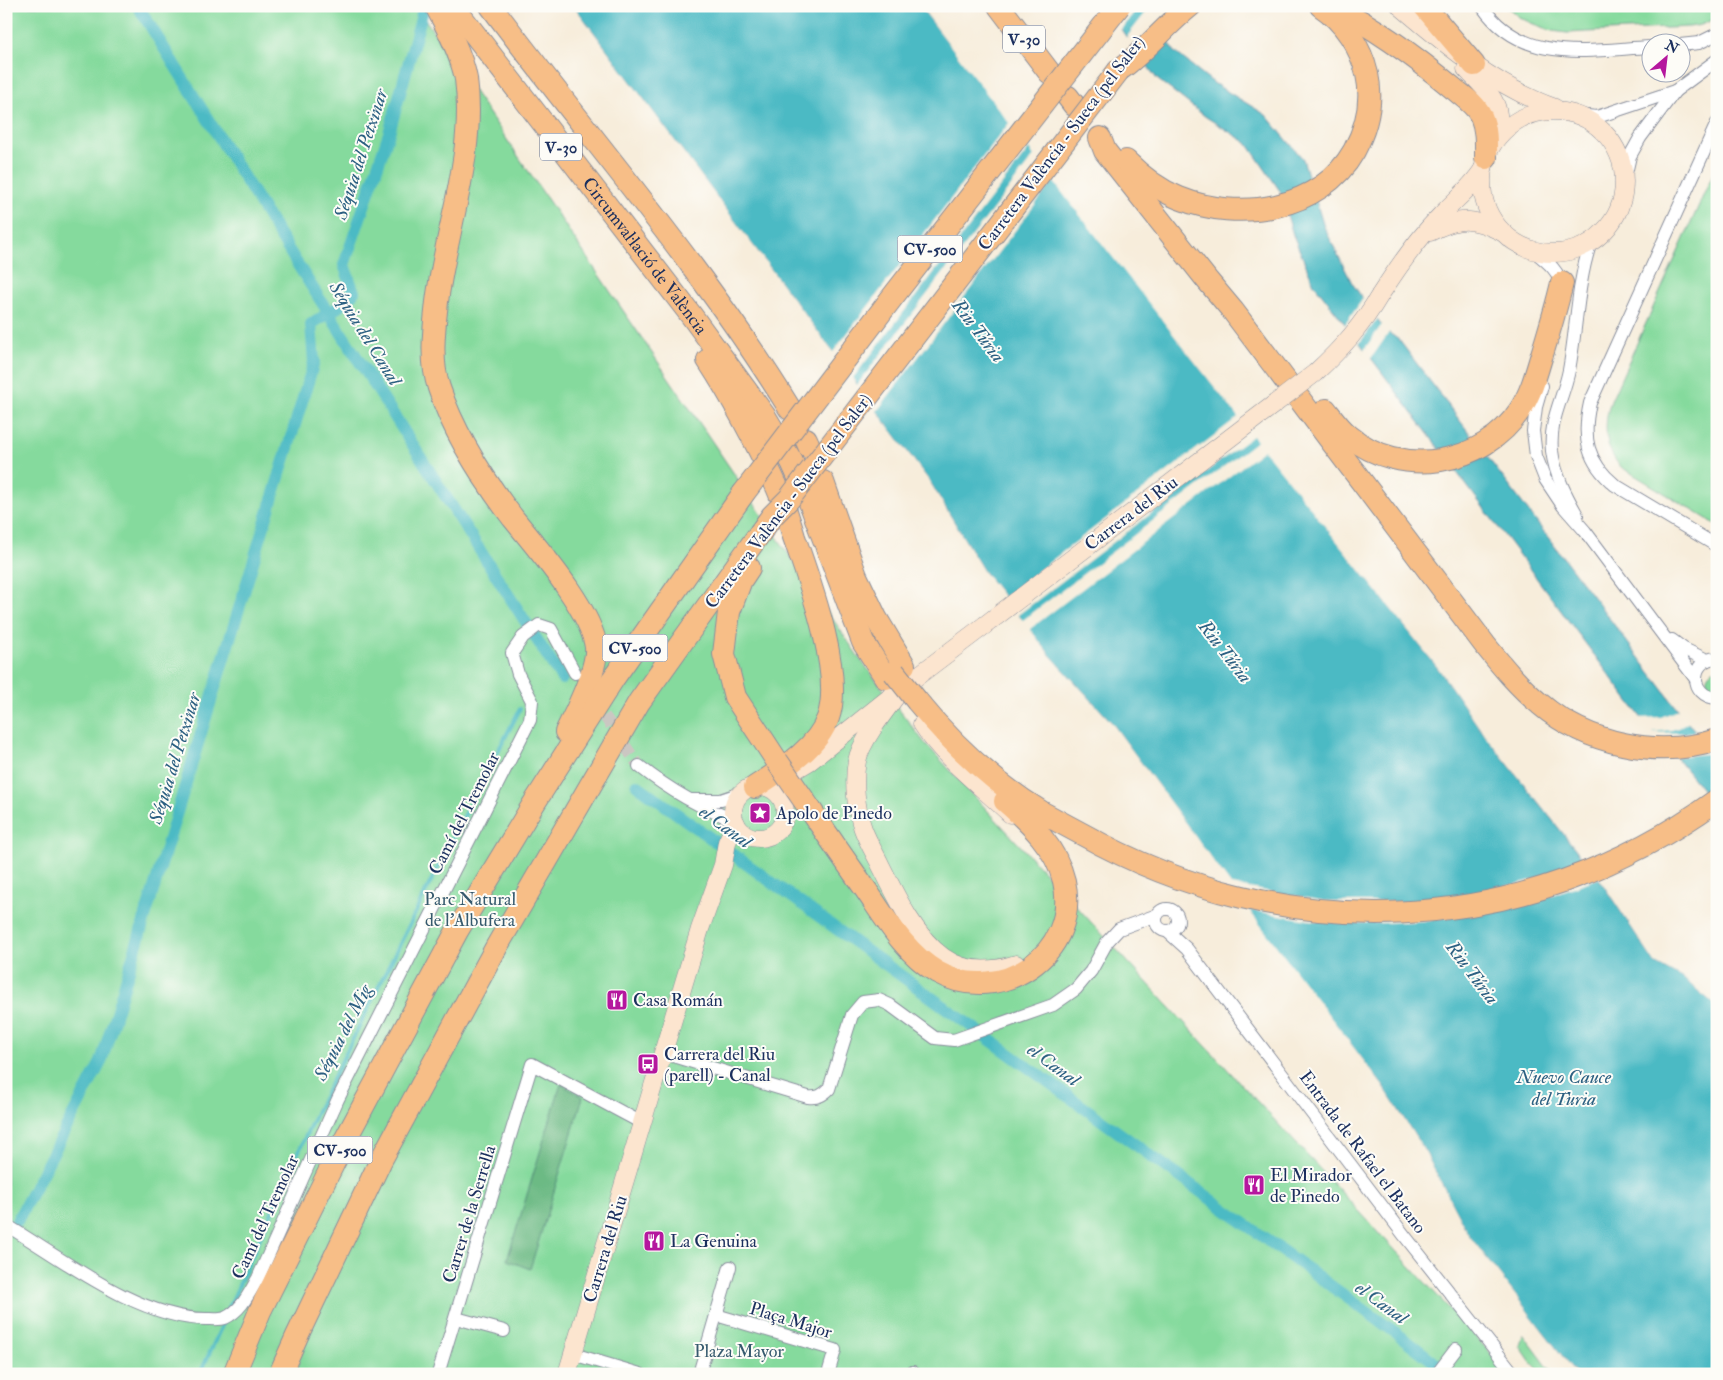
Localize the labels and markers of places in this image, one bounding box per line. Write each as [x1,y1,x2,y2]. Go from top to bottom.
place icon: Apolo de Pinedo [748,801,772,825]
place label: Apolo de Pinedo [775,802,892,825]
restaurant icon: Casa Román [605,988,629,1012]
place label: Casa Román [633,989,723,1012]
place label: Carrera del Riu (parell) - Canal [664,1043,775,1087]
bus stop icon: Carrera del Riu (parell) - Canal [636,1052,660,1076]
place label: El Mirador de Pinedo [1270,1164,1352,1208]
restaurant icon: El Mirador de Pinedo [1242,1173,1266,1197]
restaurant icon: La Genuina [642,1229,666,1253]
place label: La Genuina [670,1230,757,1253]

